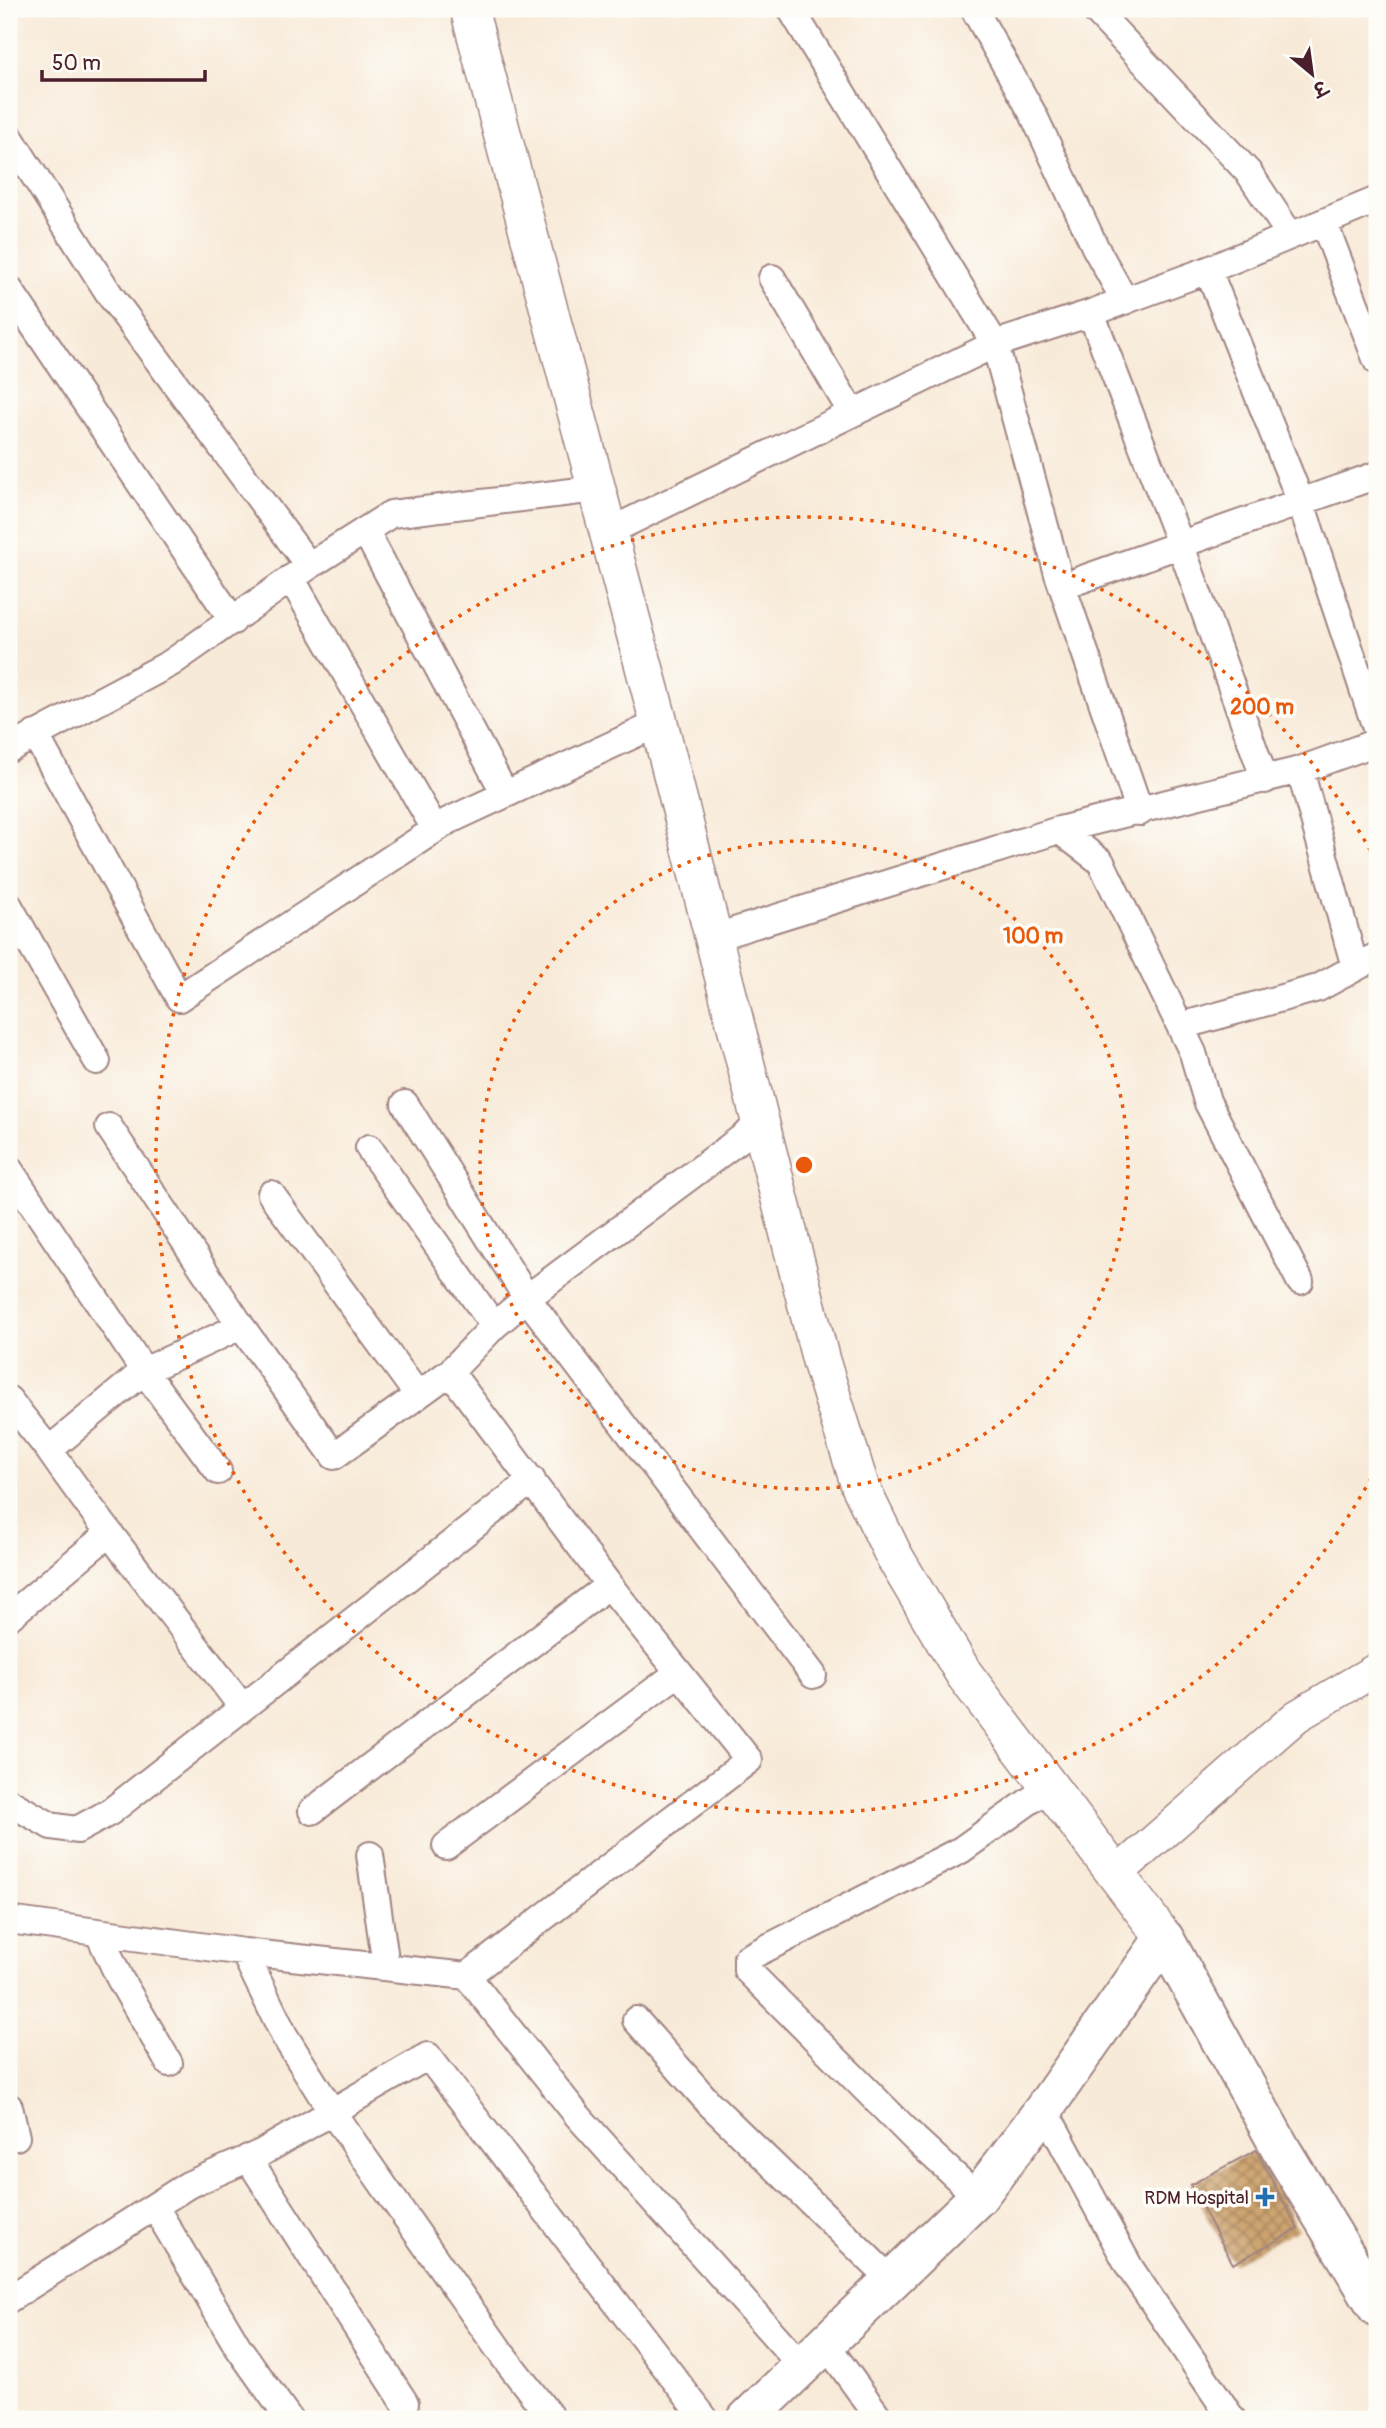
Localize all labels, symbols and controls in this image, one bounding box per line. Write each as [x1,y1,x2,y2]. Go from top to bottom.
scale bar [42,38,205,82]
north arrow [1278,38,1348,108]
text: 50 m [52,50,101,77]
text: उ [1306,73,1333,103]
text: 200 m [1230,694,1294,721]
text: 100 m [1003,923,1063,950]
centre of rings [792,1153,816,1177]
place label: RDM Hospital [1144,2186,1249,2210]
marker: RDM Hospital [1255,2187,1275,2207]

